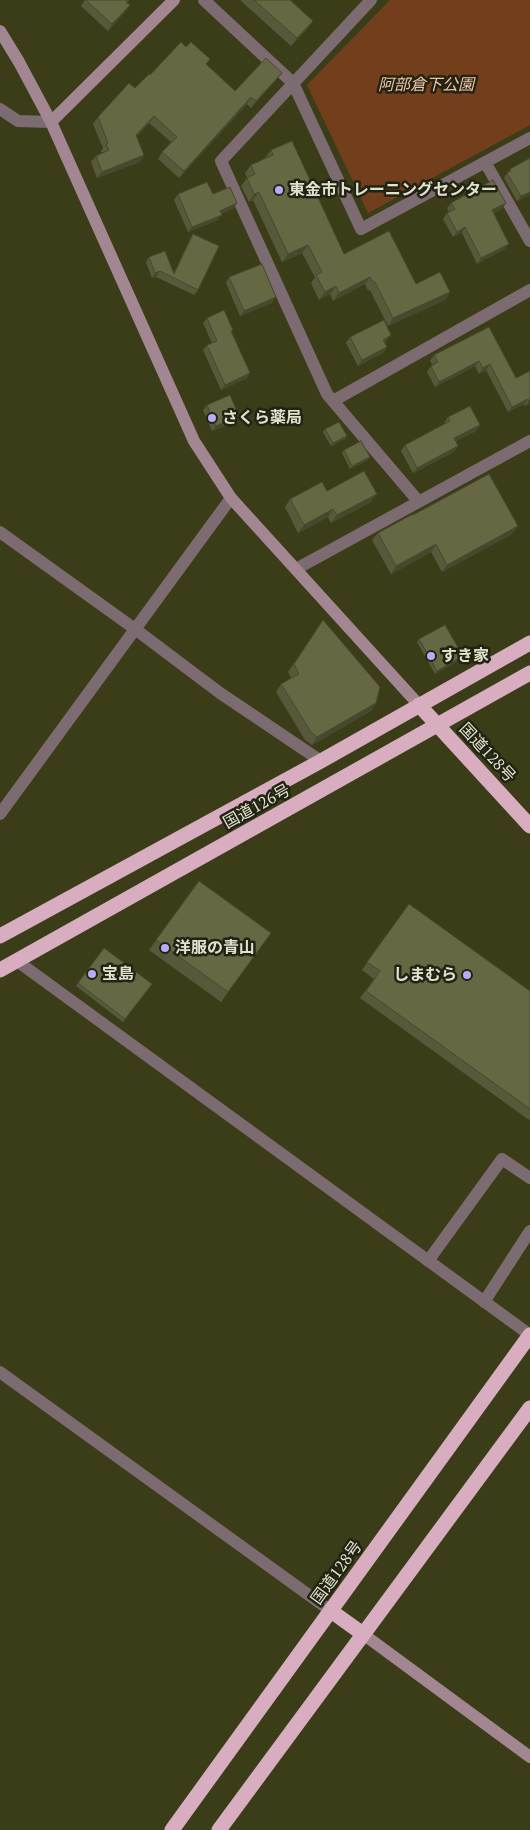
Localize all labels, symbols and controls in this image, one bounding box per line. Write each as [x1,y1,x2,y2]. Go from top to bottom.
park label: 阿部倉下公園 [378,75,474,95]
place label: 東金市トレーニングセンター [289,180,497,200]
marker: 東金市トレーニングセンター [273,184,285,196]
place label: さくら薬局 [222,408,302,428]
marker: さくら薬局 [206,412,218,424]
place label: すき家 [441,646,489,666]
marker: すき家 [425,650,437,662]
street label: 国道128号 [455,720,519,786]
street label: 国道126号 [220,781,294,833]
place label: 洋服の青山 [175,938,255,958]
marker: 洋服の青山 [159,942,171,954]
place label: 宝島 [102,964,134,984]
place label: しまむら [393,965,457,985]
marker: 宝島 [86,968,98,980]
marker: しまむら [461,969,473,981]
street label: 国道128号 [308,1538,366,1608]

